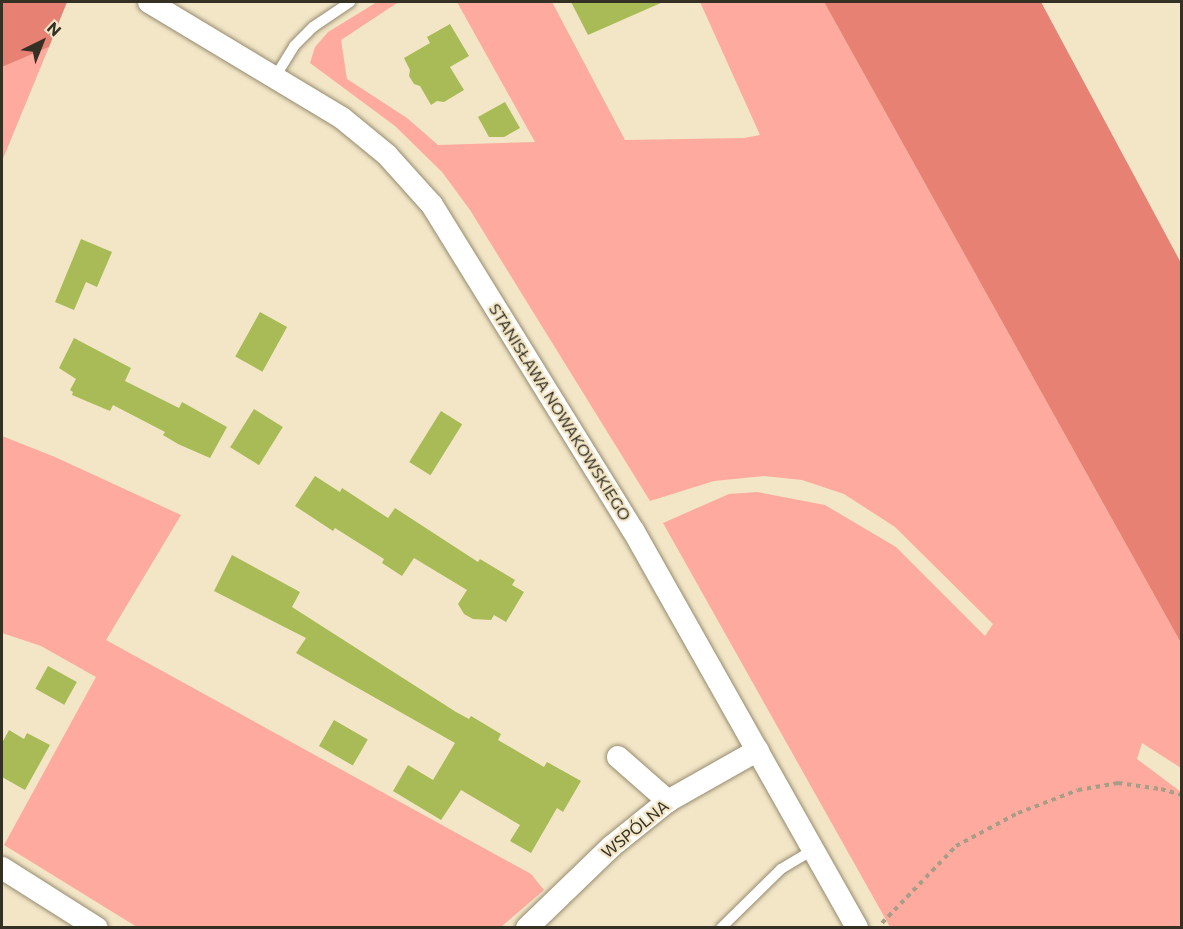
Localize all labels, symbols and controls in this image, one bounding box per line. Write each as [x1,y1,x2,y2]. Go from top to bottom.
north arrow [12,12,72,72]
text: N [44,17,65,40]
street label: STANISŁAWA NOWAKOWSKIEGO [485,300,635,524]
street label: WSPÓLNA [598,796,672,862]

